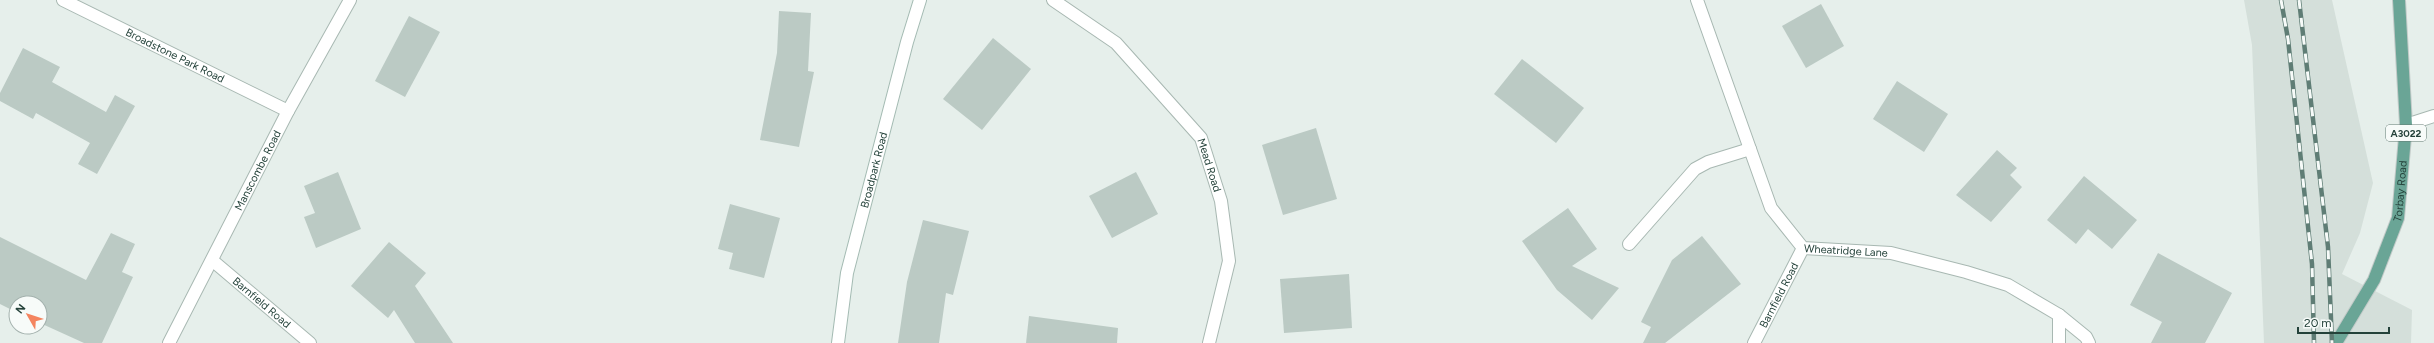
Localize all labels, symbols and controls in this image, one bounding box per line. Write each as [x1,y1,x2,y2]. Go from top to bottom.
street label: Broadstone Park Road [123,26,226,86]
road number: A3022 [2386,125,2426,141]
street label: Manscombe Road [232,128,284,213]
street label: Broadpark Road [858,131,890,210]
street label: Mead Road [1194,137,1224,193]
street label: Torbay Road [2391,160,2410,224]
street label: Wheatridge Lane [1804,242,1888,260]
street label: Barnfield Road [1757,260,1801,330]
street label: Barnfield Road [230,275,293,331]
north arrow [8,295,48,335]
text: N [13,302,28,316]
scale bar [2298,309,2389,335]
text: 20 m [2304,316,2332,330]

